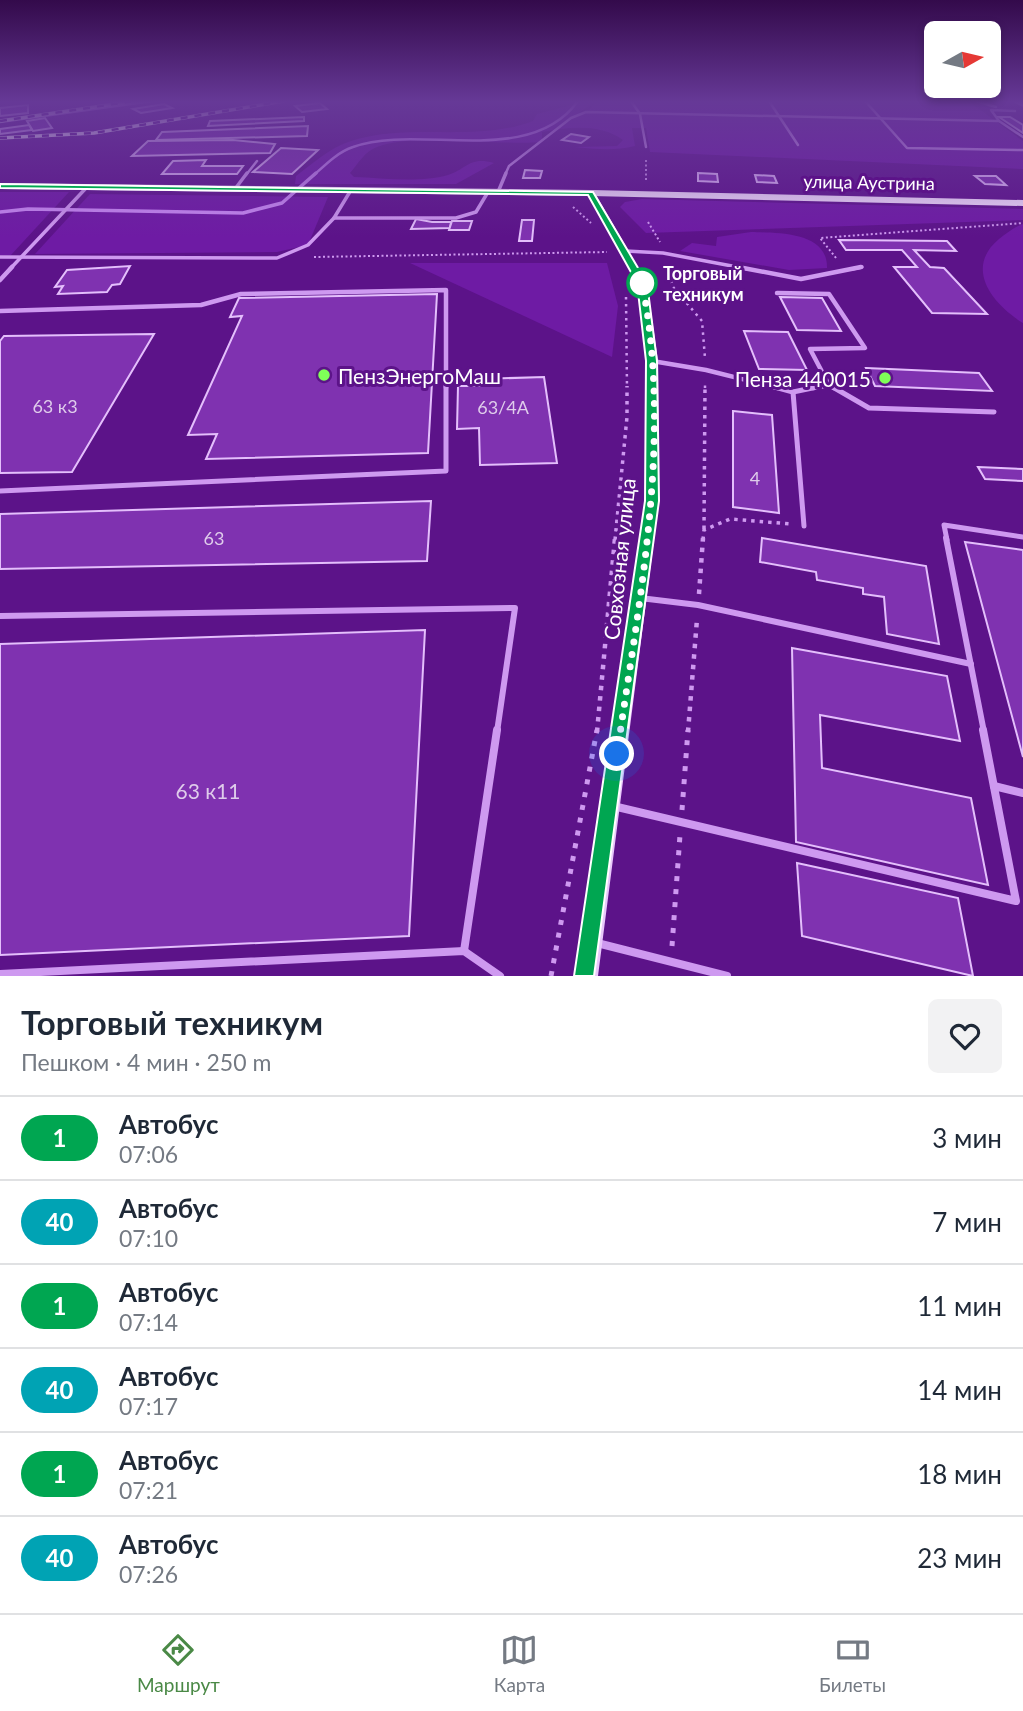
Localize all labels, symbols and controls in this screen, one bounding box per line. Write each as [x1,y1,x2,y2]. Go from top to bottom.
north arrow [924,21,1001,98]
map controls [924,21,1001,98]
street label: улица Аустрина [803,170,935,194]
place label: Торговый техникум [663,262,744,305]
marker: Торговый техникум [627,268,657,298]
place label: ПензЭнергоМаш [338,363,501,388]
place label: Пенза 440015 [735,366,871,391]
marker: ПензЭнергоМаш [316,367,332,383]
marker: Пенза 440015 [877,370,893,386]
house number: 63 к3 [32,395,78,417]
house number: 63/4А [477,396,530,418]
house number: 4 [750,467,760,489]
street label: Совхозная улица [598,477,640,641]
house number: 63 [204,527,224,549]
your location [599,736,634,771]
house number: 63 к11 [176,778,240,803]
button: heart [928,999,1002,1073]
text: Торговый техникум [21,1002,323,1042]
text: Пешком · 4 мин · 250 m [21,1048,271,1076]
text: Автобус [119,1108,218,1140]
text: 3 мин [932,1122,1002,1154]
text: 1 [53,1123,66,1152]
text: 07:06 [119,1140,178,1168]
text: Автобус [119,1192,218,1224]
text: 7 мин [932,1206,1002,1238]
text: 40 [46,1207,73,1236]
text: 07:10 [119,1224,178,1252]
text: Автобус [119,1276,218,1308]
text: 11 мин [917,1290,1002,1322]
text: 1 [53,1291,66,1320]
text: 07:14 [119,1308,178,1336]
text: Автобус [119,1360,218,1392]
text: 14 мин [917,1374,1002,1406]
text: 40 [46,1375,73,1404]
text: 07:17 [119,1392,178,1420]
text: Автобус [119,1444,218,1476]
text: 18 мин [917,1458,1002,1490]
text: 1 [53,1459,66,1488]
text: 07:21 [119,1476,178,1504]
text: Автобус [119,1528,218,1560]
text: 23 мин [917,1542,1002,1574]
text: 40 [46,1543,73,1572]
text: 07:26 [119,1560,178,1588]
tab: Маршрут [137,1631,220,1696]
tab: Карта [494,1631,545,1696]
tab: Билеты [819,1631,886,1696]

